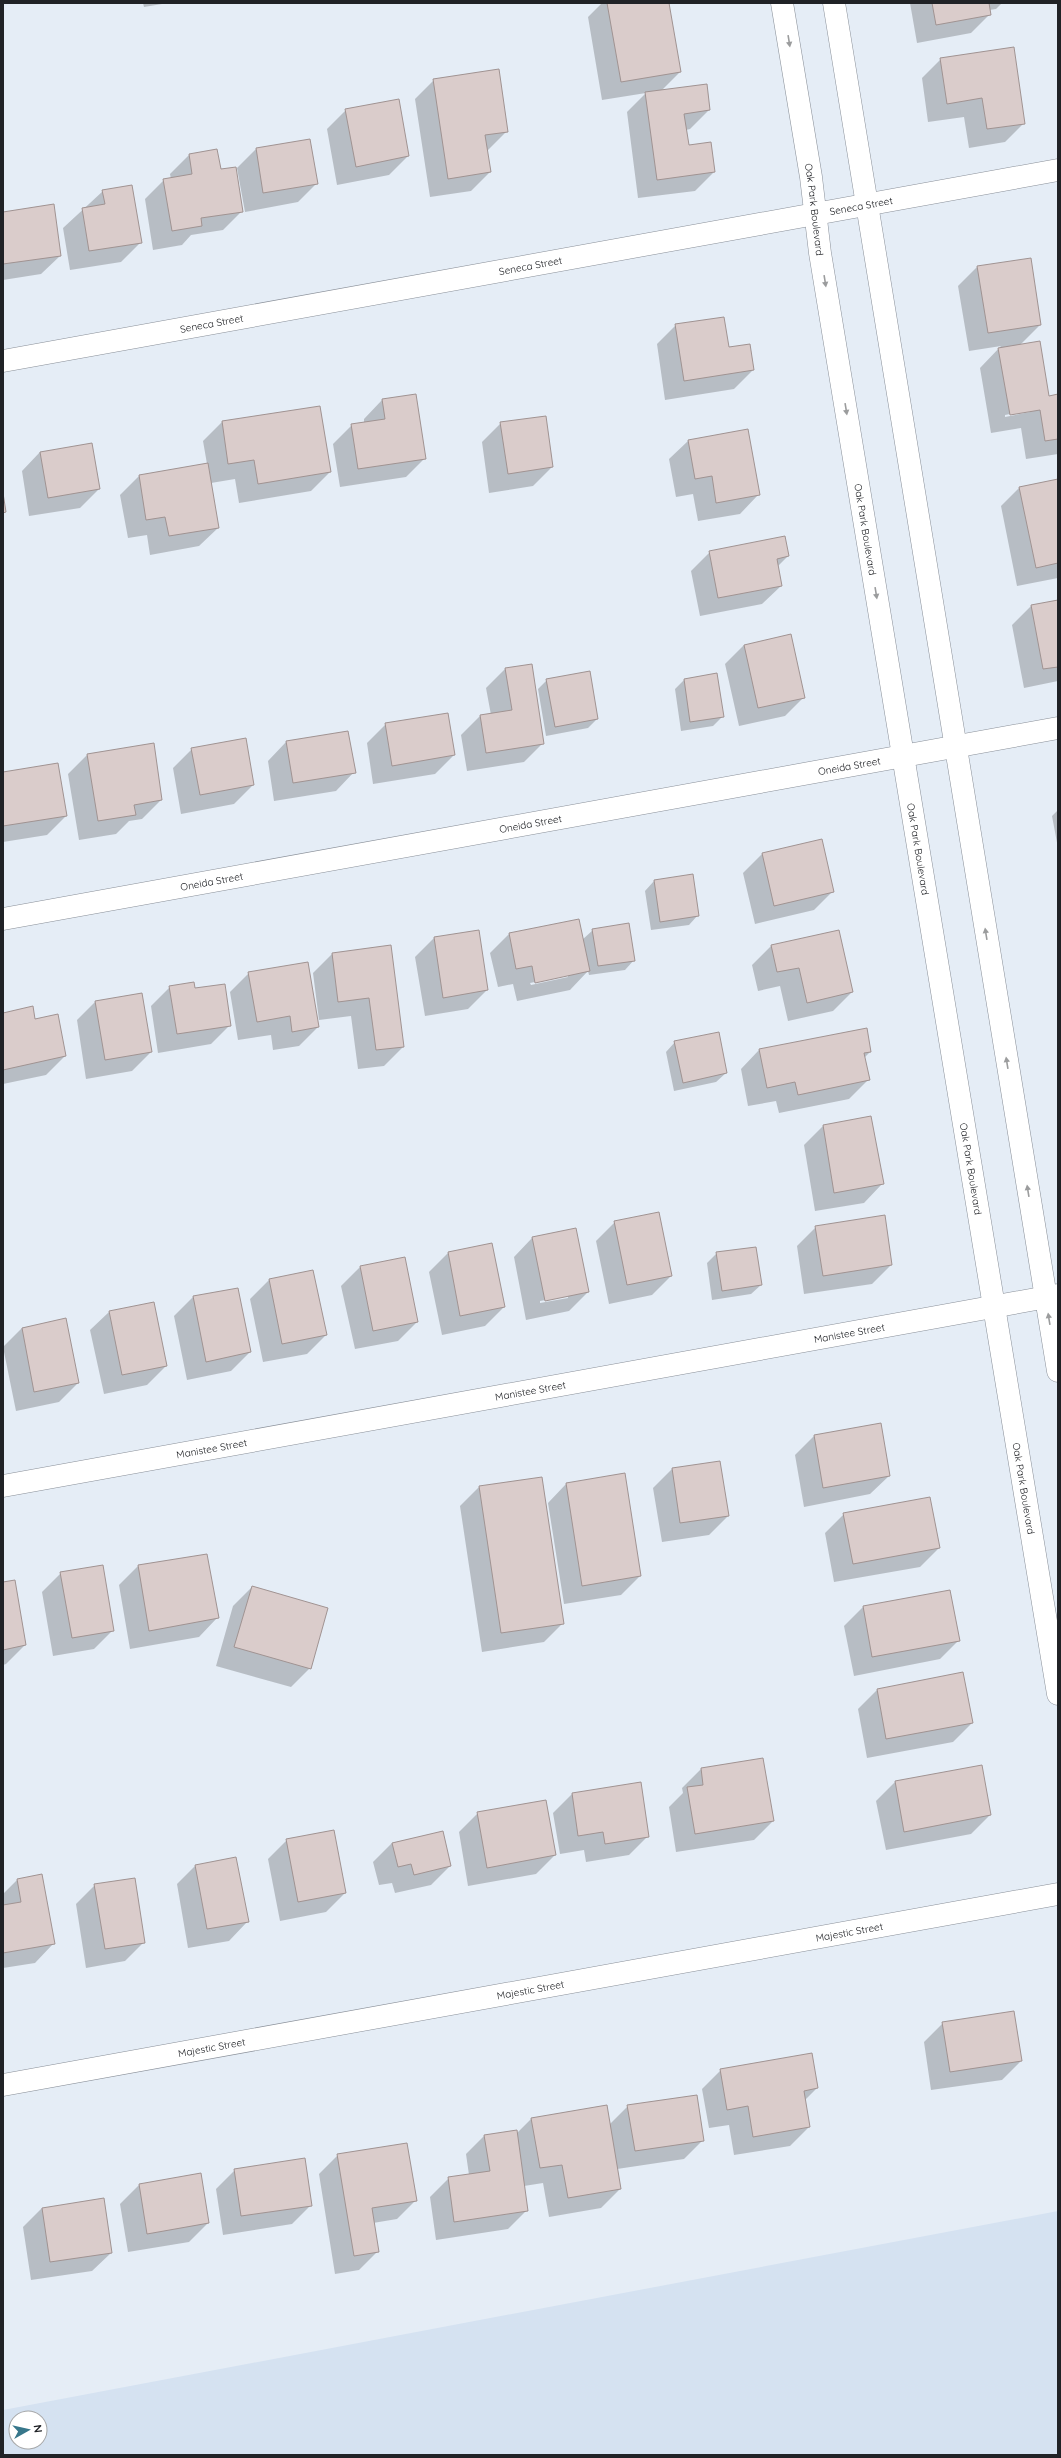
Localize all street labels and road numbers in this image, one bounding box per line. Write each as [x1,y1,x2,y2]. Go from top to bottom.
street label: Oak Park Boulevard [802,162,827,256]
street label: Seneca Street [828,193,894,218]
street label: Seneca Street [498,253,564,278]
street label: Seneca Street [179,311,245,335]
street label: Oak Park Boulevard [852,482,880,576]
street label: Oneida Street [817,754,882,778]
street label: Oak Park Boulevard [904,802,932,896]
street label: Oneida Street [498,811,563,836]
street label: Oneida Street [179,869,245,893]
street label: Oak Park Boulevard [957,1122,985,1216]
street label: Manistee Street [813,1320,886,1346]
street label: Manistee Street [494,1378,567,1403]
street label: Manistee Street [175,1435,249,1461]
street label: Oak Park Boulevard [1010,1441,1038,1535]
street label: Majestic Street [815,1919,885,1944]
street label: Majestic Street [496,1977,566,2002]
street label: Majestic Street [177,2035,247,2060]

